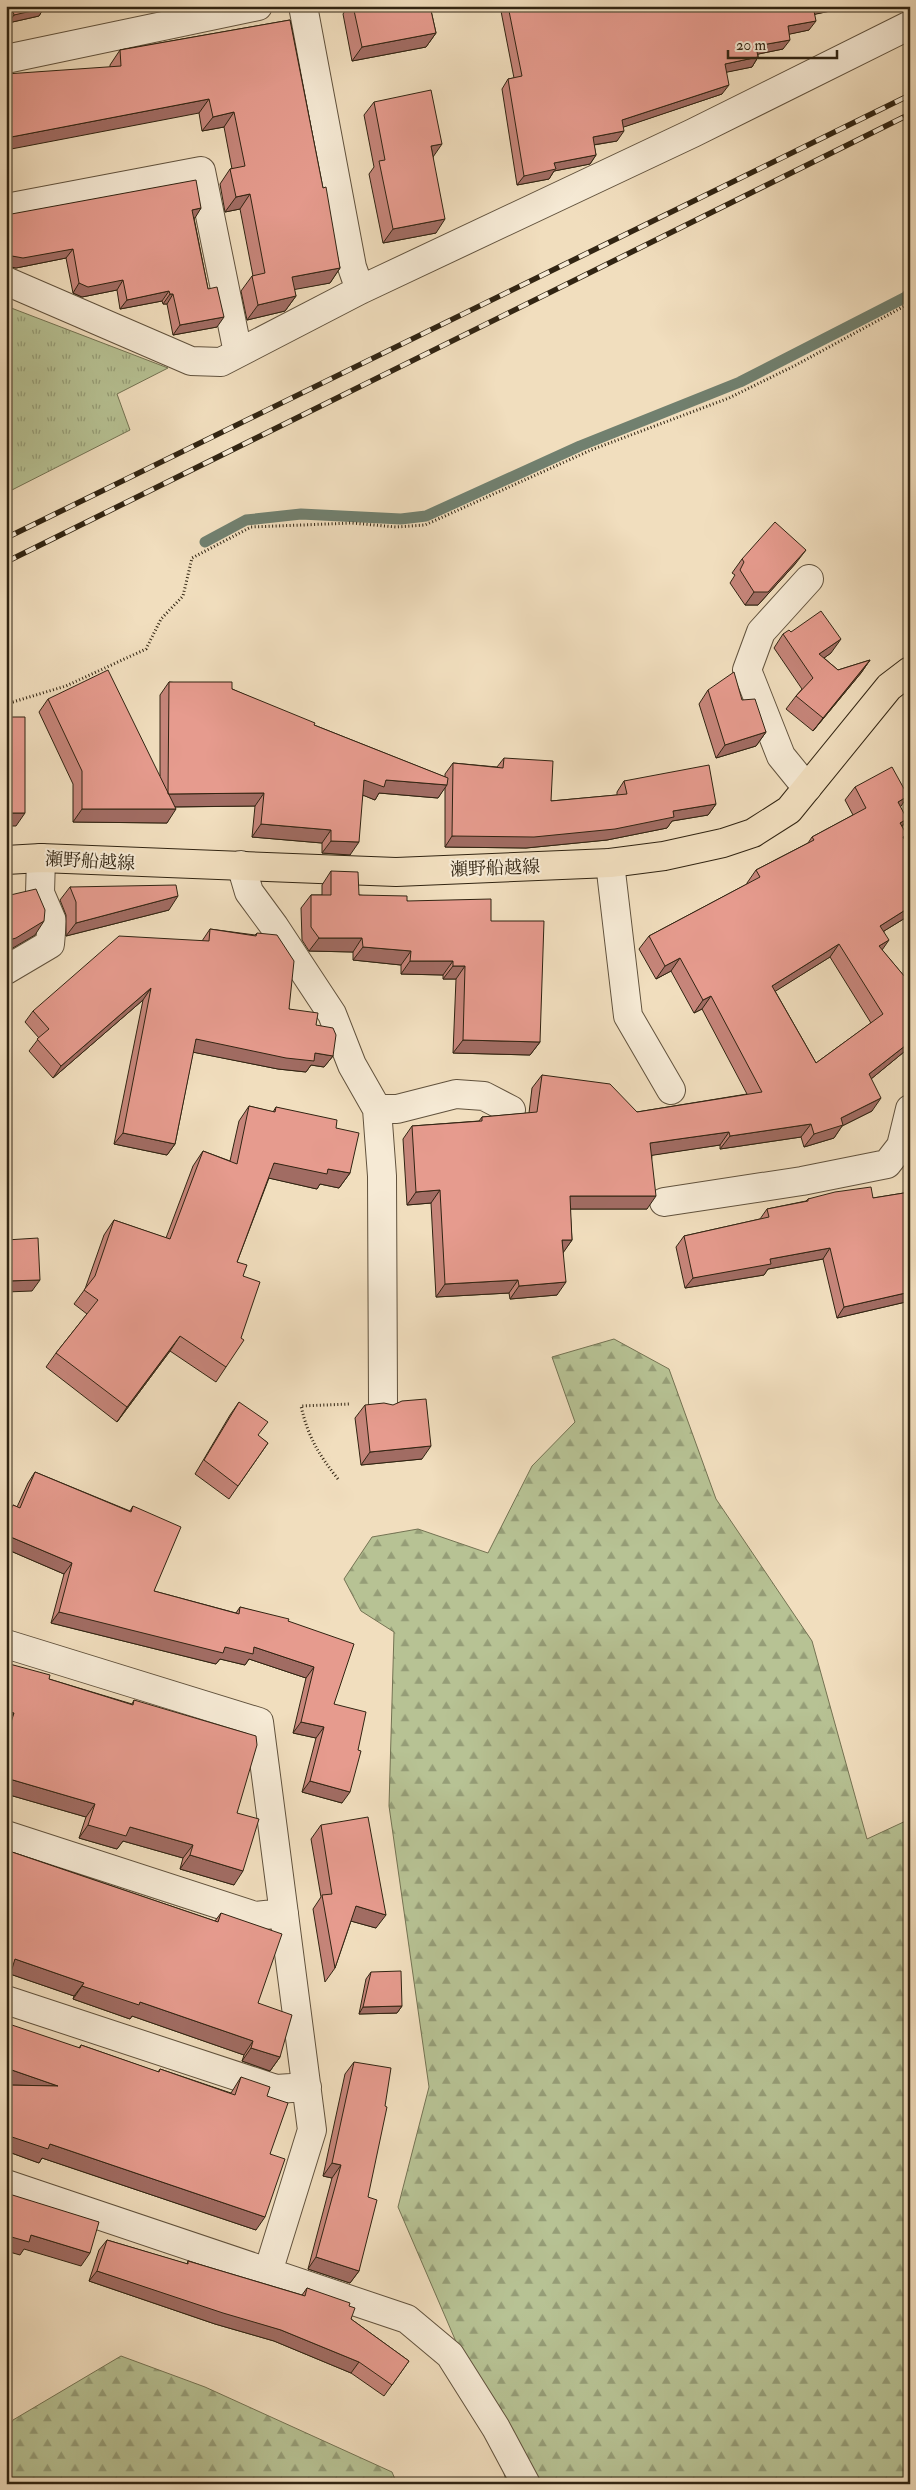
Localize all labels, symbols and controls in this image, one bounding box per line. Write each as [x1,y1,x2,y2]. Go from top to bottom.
scale bar [728,28,837,60]
text: 20 m [736,36,766,55]
street label: 瀬野船越線 [44,848,136,875]
street label: 瀬野船越線 [450,855,540,882]

